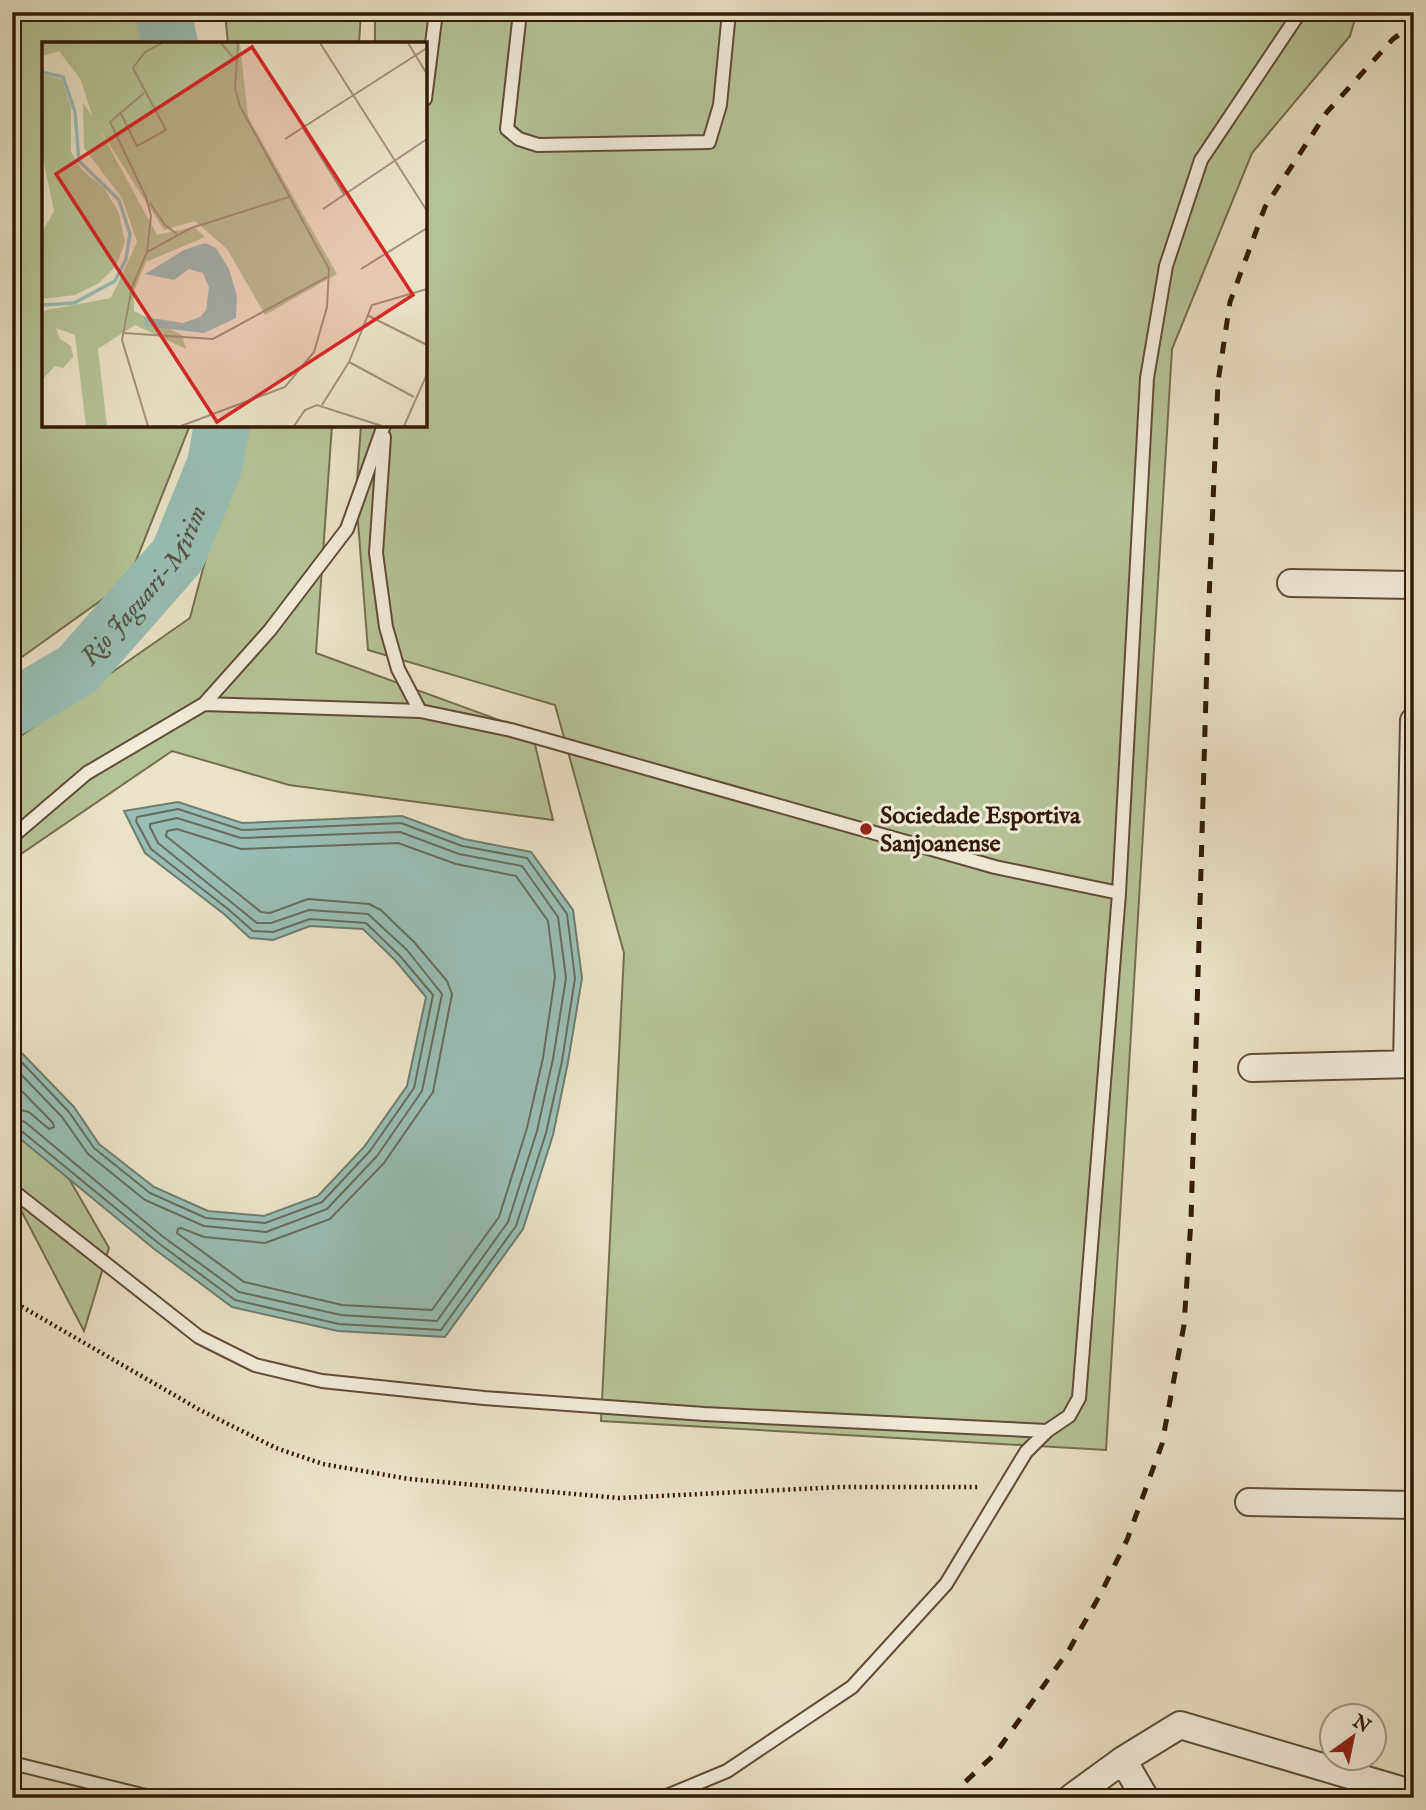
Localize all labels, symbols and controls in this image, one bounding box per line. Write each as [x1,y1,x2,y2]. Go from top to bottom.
inset map [42,42,427,427]
water label: Rio Jaguari-Mirim [73,501,214,673]
place label: Sociedade Esportiva Sanjoanense [880,801,1081,860]
marker: Sociedade Esportiva Sanjoanense [858,821,874,837]
north arrow [1318,1702,1388,1772]
text: N [1347,1709,1375,1739]

